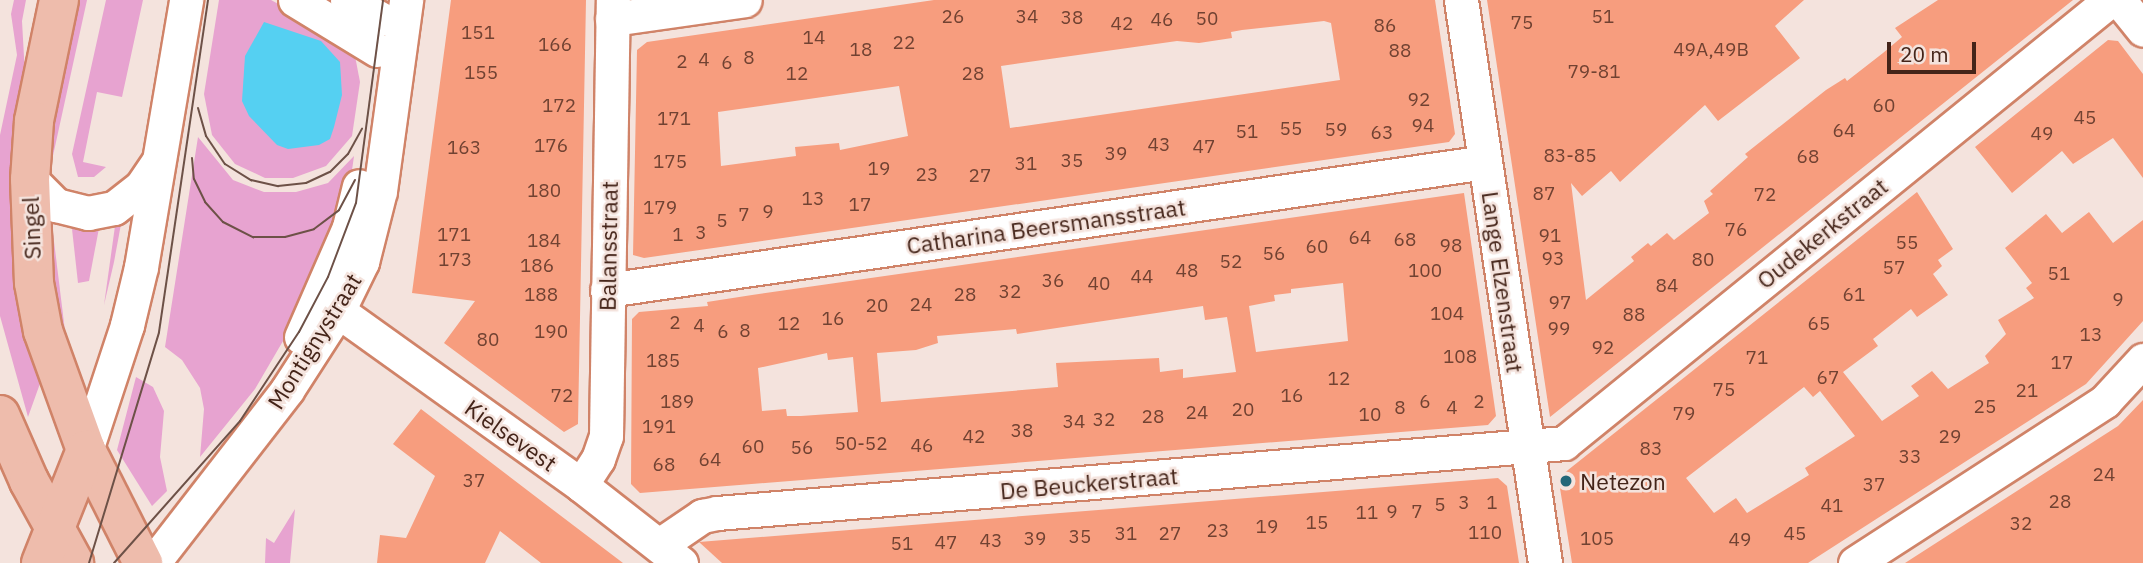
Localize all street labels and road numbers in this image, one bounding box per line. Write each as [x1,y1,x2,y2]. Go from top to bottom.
street label: Oudekerkstraat [1751,172,1893,294]
street label: Balansstraat [593,181,623,311]
street label: Lange Elzenstraat [1477,190,1529,374]
street label: Catharina Beersmansstraat [905,193,1187,259]
street label: Singel [16,196,46,260]
street label: Montignystraat [261,268,367,414]
street label: Kielsevest [460,393,562,477]
street label: De Beuckerstraat [999,461,1179,505]

